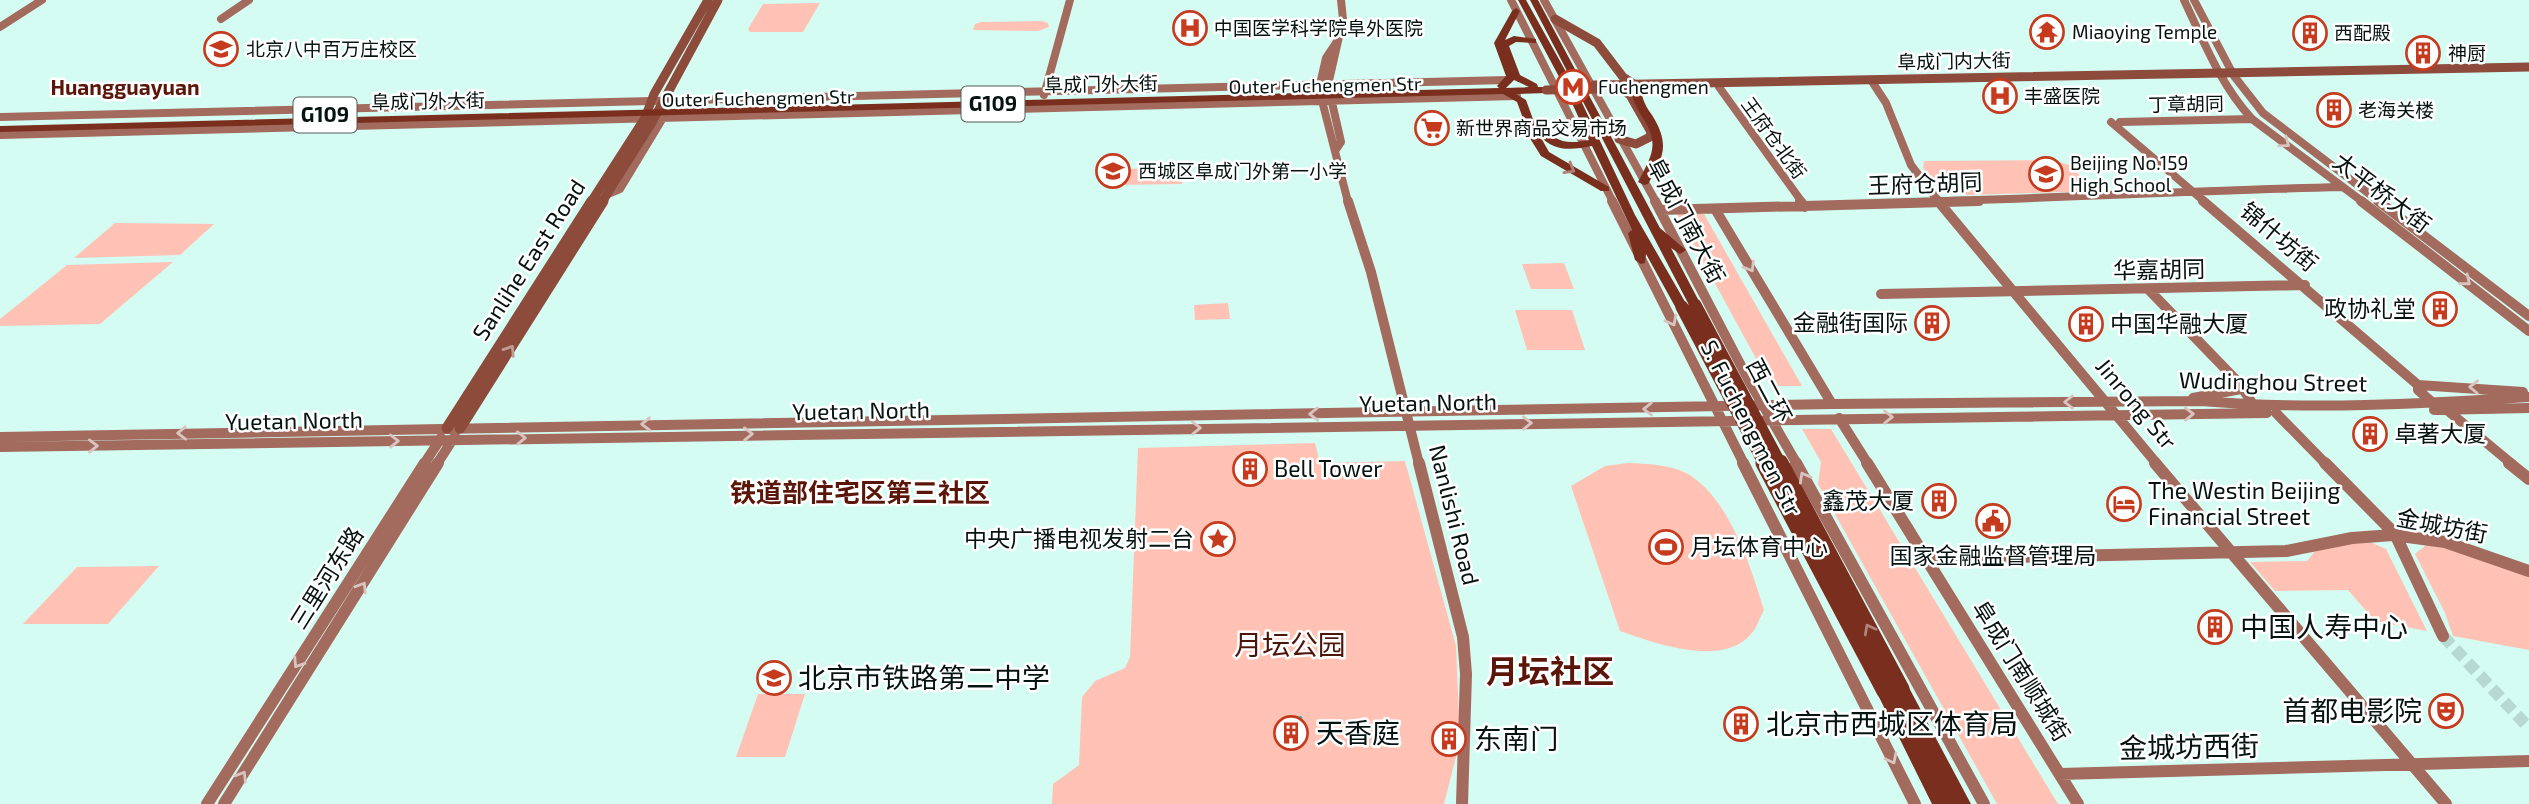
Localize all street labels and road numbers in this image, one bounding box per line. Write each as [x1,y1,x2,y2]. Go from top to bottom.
street label: 阜成门内大街 [1897,48,2011,73]
street label: 阜成门外大街 [1044,71,1158,96]
street label: Outer Fuchengmen Str [1228,71,1422,98]
street label: Outer Fuchengmen Str [661,84,855,111]
road number: G109 [962,86,1024,122]
street label: 阜成门外大街 [371,88,485,113]
street label: 丁章胡同 [2148,91,2224,116]
street label: 王府仓北街 [1737,93,1812,183]
road number: G109 [294,97,356,132]
street label: 太平桥大街 [2328,146,2437,238]
street label: 阜成门南大街 [1642,153,1732,288]
street label: 王府仓胡同 [1867,167,1983,199]
street label: Sanlihe East Road [466,174,591,345]
street label: 锦什坊街 [2235,196,2324,277]
street label: 华嘉胡同 [2113,254,2205,284]
street label: S. Fuchengmen Str [1696,335,1808,520]
street label: Jinrong Str [2090,352,2183,455]
street label: 西二环 [1741,353,1798,428]
street label: Wudinghou Street [2179,365,2368,397]
street label: Yuetan North [1359,387,1497,417]
street label: Yuetan North [792,395,930,425]
street label: Yuetan North [225,405,363,435]
street label: Nanlishi Road [1424,442,1486,588]
street label: 金城坊街 [2394,502,2490,548]
street label: 三里河东路 [284,521,368,634]
street label: 阜成门南顺城街 [1967,595,2076,746]
street label: 金城坊西街 [2119,728,2259,764]

